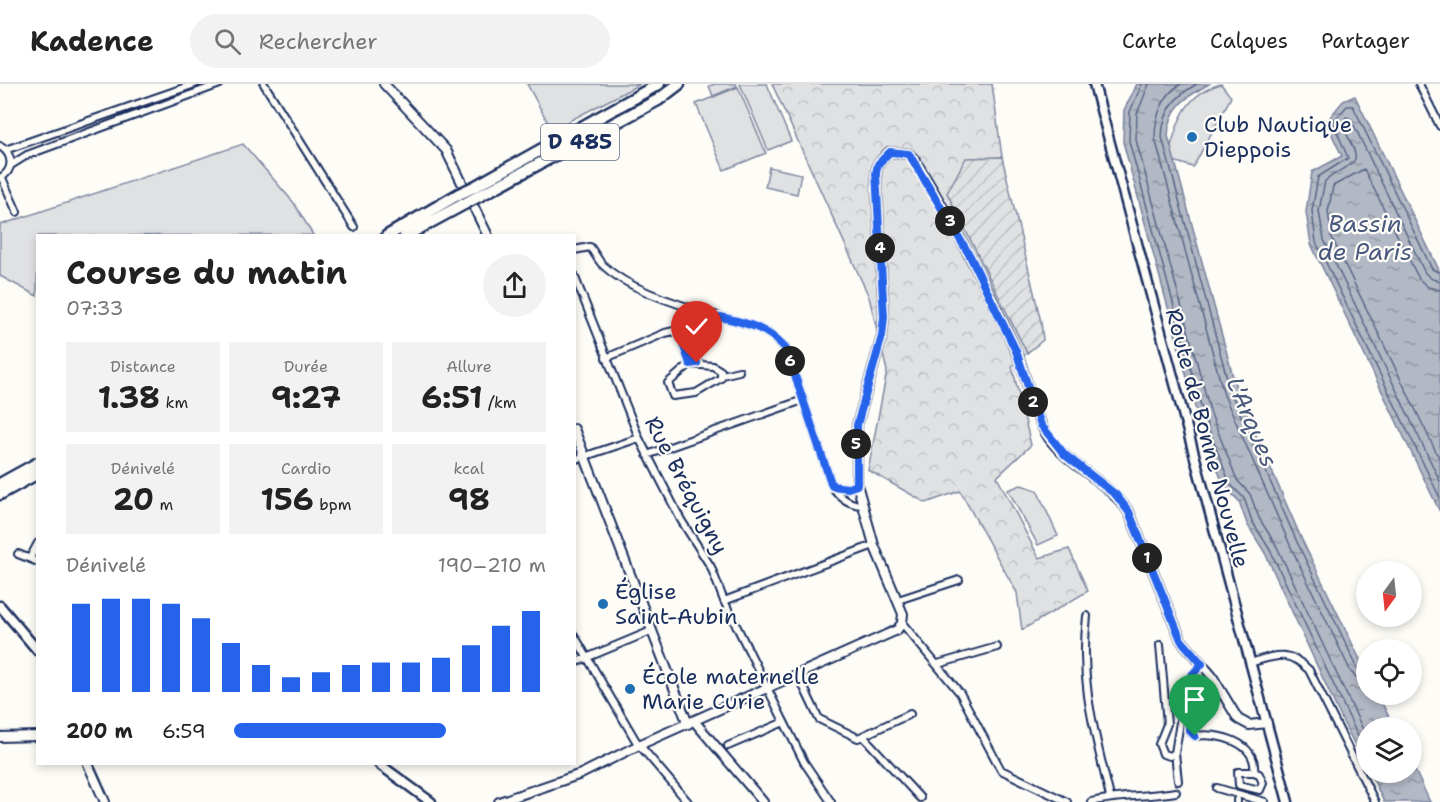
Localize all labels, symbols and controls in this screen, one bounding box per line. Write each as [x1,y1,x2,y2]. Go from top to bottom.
search box [190,14,610,68]
text: Kadence [30,22,154,60]
icon: search [211,25,244,58]
text: Rechercher [259,27,378,56]
text: Carte [1122,27,1177,55]
text: Calques [1210,27,1288,55]
text: Partager [1321,27,1410,55]
place label: Club Nautique Dieppois [1204,110,1352,164]
road number: D 485 [541,124,619,160]
marker: Club Nautique Dieppois [1185,130,1199,144]
pin: 3 [935,206,965,236]
water label: Bassin de Paris [1318,208,1412,268]
text: 3 [944,210,956,231]
pin: 4 [865,233,895,263]
text: 4 [874,237,886,258]
text: Course du matin [66,250,347,295]
button: share [483,254,546,317]
text: 07:33 [66,295,123,321]
pin [671,301,722,363]
street label: Route de Bonne Nouvelle [1159,305,1256,571]
icon: check [680,310,713,343]
pin: 6 [775,346,805,376]
text: 6 [784,350,796,371]
text: Distance [110,356,176,377]
text: Durée [284,356,328,377]
text: Allure [446,356,492,377]
water label: L'Arques [1219,372,1285,472]
text: 1.38 [98,377,160,418]
text: 9:27 [271,377,341,418]
text: 6:51 [421,377,483,418]
pin: 2 [1018,387,1048,417]
text: 2 [1027,391,1039,412]
text: km [160,392,188,413]
text: /km [483,392,517,413]
street label: Rue Bréquigny [638,411,735,559]
pin: 5 [841,429,871,459]
text: 5 [851,433,861,454]
text: Dénivelé [111,458,175,479]
text: Cardio [281,458,331,479]
text: kcal [453,458,485,479]
text: 20 [113,479,154,520]
text: 156 [261,479,314,520]
text: 98 [448,479,490,520]
text: m [154,494,173,515]
text: bpm [314,494,351,515]
pin: 1 [1132,543,1162,573]
text: 1 [1143,547,1151,568]
text: Dénivelé [66,552,146,578]
text: 190–210 m [438,552,546,578]
north arrow [1356,561,1422,627]
map controls [1356,561,1422,783]
place label: Église Saint-Aubin [615,577,737,631]
marker: Église Saint-Aubin [596,597,610,611]
button: locate [1356,639,1422,705]
place label: École maternelle Marie Curie [642,662,820,716]
pin [1169,674,1220,736]
marker: École maternelle Marie Curie [623,682,637,696]
icon: arrive [1178,683,1211,716]
button: layers [1356,717,1422,783]
text: 200 m [66,718,133,744]
text: 6:59 [162,718,206,744]

